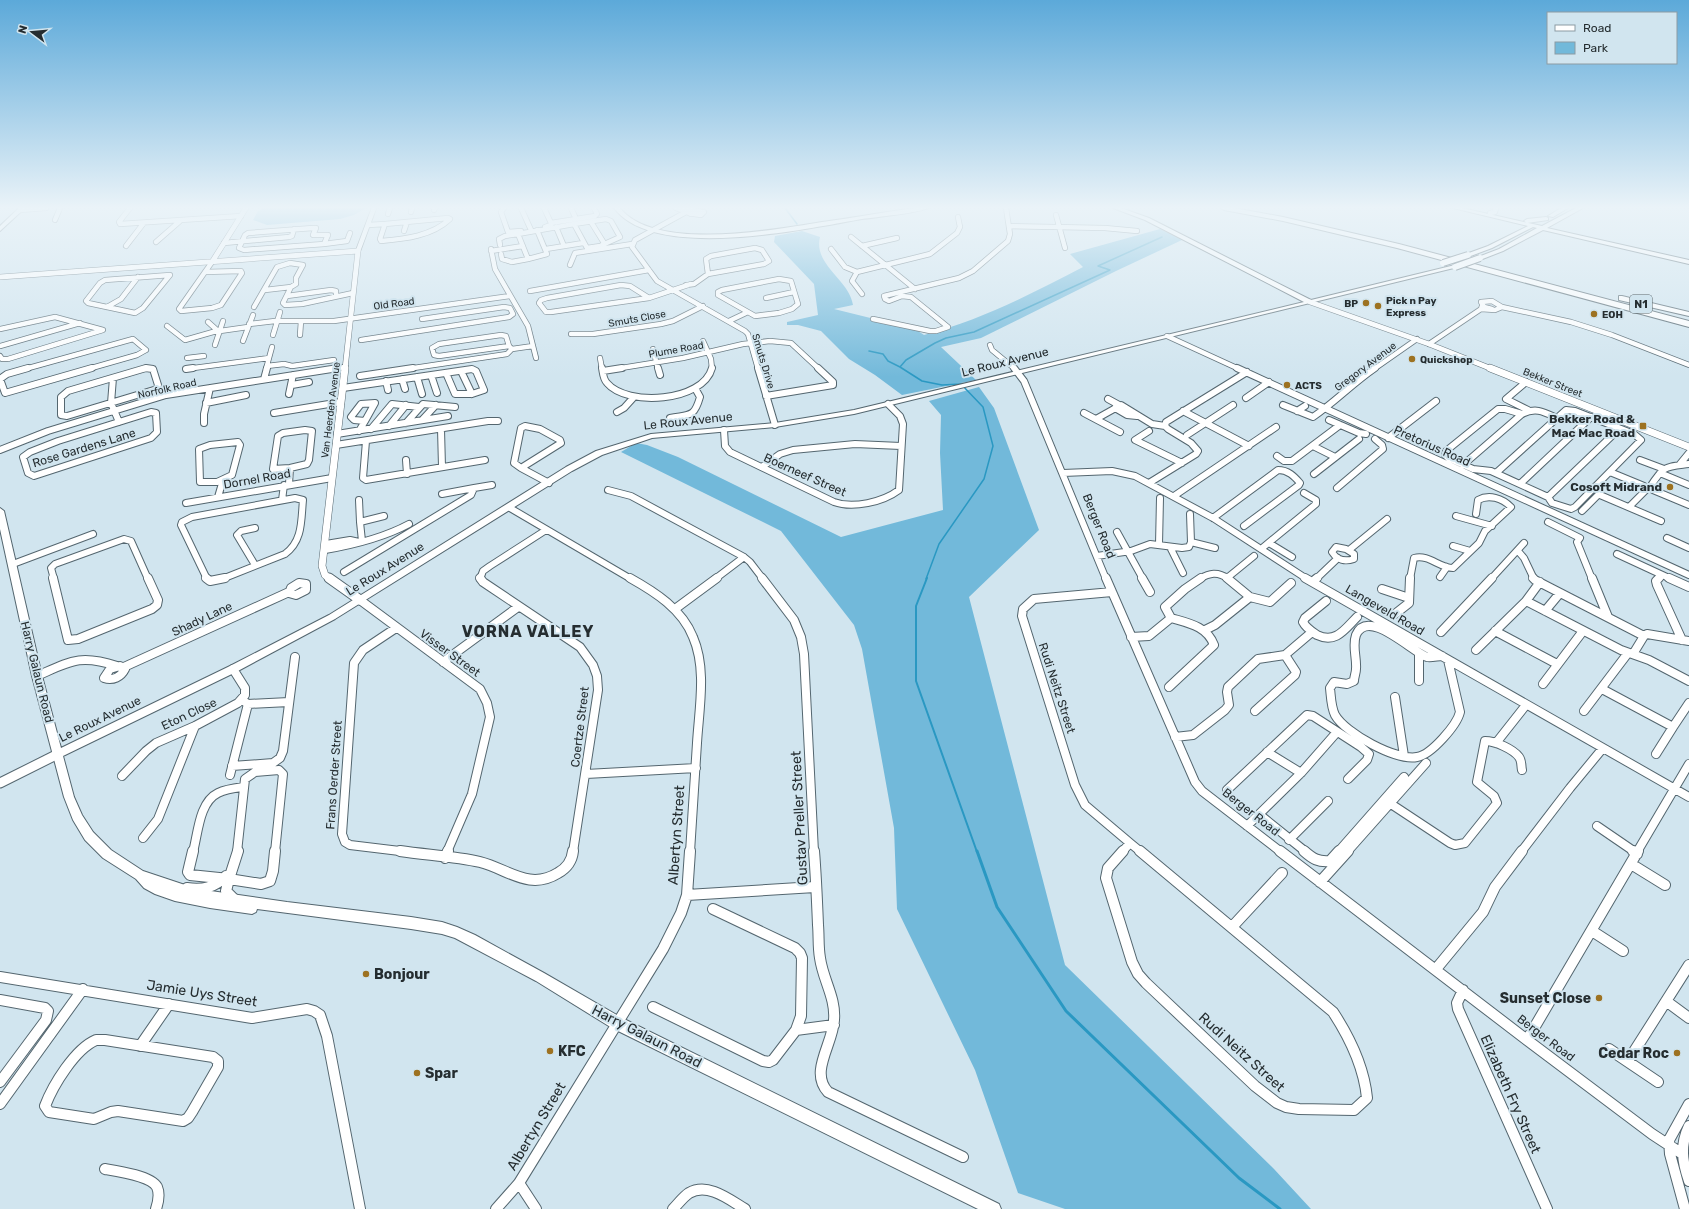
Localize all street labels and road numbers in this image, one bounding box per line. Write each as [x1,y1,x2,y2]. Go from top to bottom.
street label: Old Road [373,295,415,313]
road number: N1 [1630,295,1652,313]
street label: Smuts Close [608,308,667,330]
street label: Smuts Drive [749,332,777,391]
street label: Plume Road [648,339,705,361]
street label: Gregory Avenue [1332,339,1399,394]
street label: Le Roux Avenue [960,344,1050,380]
street label: Van Heerden Avenue [319,361,343,459]
street label: Bekker Street [1521,366,1584,400]
street label: Norfolk Road [137,376,198,402]
street label: Le Roux Avenue [643,409,733,433]
street label: Pretorius Road [1391,423,1473,469]
street label: Rose Gardens Lane [31,426,138,470]
street label: Boerneef Street [762,451,849,500]
street label: Dornel Road [222,466,292,492]
street label: Berger Road [1080,492,1118,560]
street label: Le Roux Avenue [343,539,427,599]
street label: Langeveld Road [1343,582,1427,638]
street label: Shady Lane [170,599,235,639]
street label: Harry Galaun Road [18,620,56,724]
street label: Visser Street [417,626,483,680]
street label: Rudi Neitz Street [1036,641,1078,735]
street label: Coertze Street [568,686,592,768]
street label: Le Roux Avenue [57,693,143,745]
street label: Eton Close [159,695,219,733]
street label: Frans Oerder Street [323,720,345,830]
street label: Gustav Preller Street [787,750,812,886]
street label: Albertyn Street [665,784,688,885]
street label: Berger Road [1220,785,1282,839]
street label: Jamie Uys Street [145,976,259,1011]
street label: Harry Galaun Road [589,1001,705,1072]
street label: Rudi Neitz Street [1195,1009,1289,1096]
street label: Berger Road [1514,1012,1578,1064]
street label: Elizabeth Fry Street [1477,1032,1545,1157]
street label: Albertyn Street [503,1079,570,1173]

